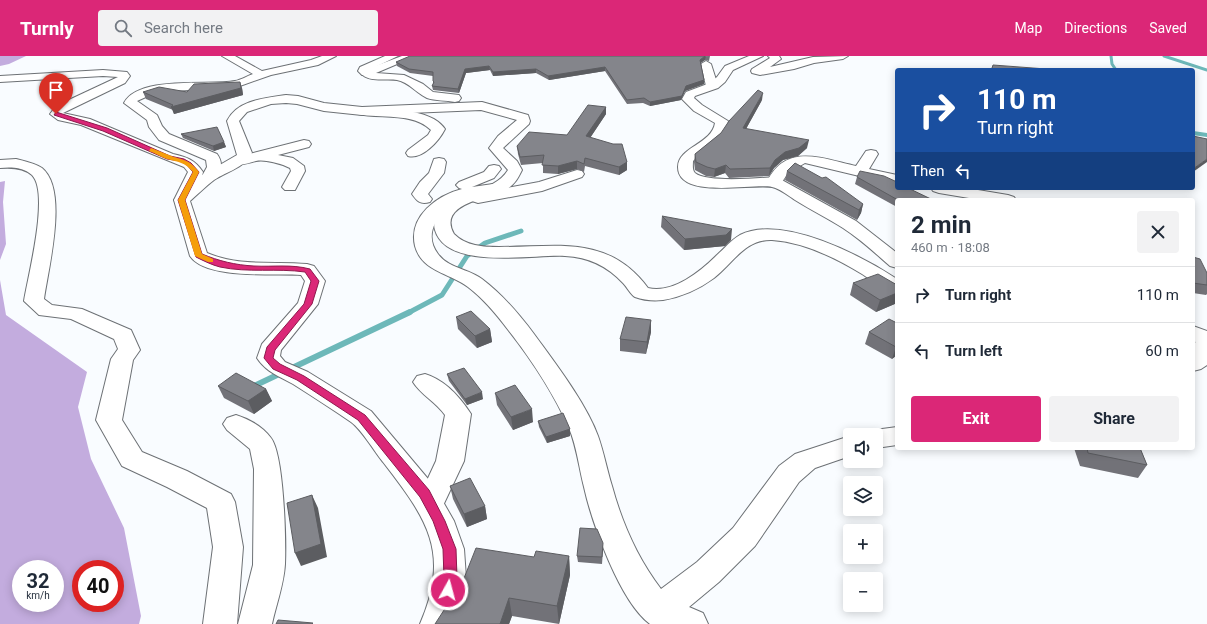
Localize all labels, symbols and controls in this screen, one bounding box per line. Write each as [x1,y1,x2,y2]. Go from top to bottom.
search box [98,10,378,46]
text: Turnly [20,17,74,40]
icon: search [112,17,134,39]
text: Search here [144,19,223,37]
text: Map [1015,20,1042,36]
text: Directions [1064,20,1127,36]
text: Saved [1149,20,1187,36]
pin [39,73,73,114]
icon: arrive [45,79,67,101]
text: 110 m [977,83,1056,116]
icon: right [911,84,963,136]
text: Turn right [977,117,1054,138]
icon: left [952,160,974,182]
text: Then [911,162,944,180]
text: 2 min [911,211,971,239]
button: close [1137,211,1179,253]
text: 460 m · 18:08 [911,240,990,255]
icon: right [911,284,933,306]
text: Turn right [945,286,1011,304]
text: 110 m [1137,286,1179,304]
icon: left [911,340,933,362]
text: Turn left [945,342,1002,360]
text: 60 m [1145,342,1179,360]
button: Exit [911,396,1041,442]
button: Share [1049,396,1179,442]
map controls [843,428,883,612]
button: sound [843,428,883,468]
button: layers [843,476,883,516]
button: + [843,524,883,564]
speed limit sign: 40 [72,560,124,612]
text: 32 [27,569,49,593]
position arrow [427,569,469,611]
button: − [843,572,883,612]
text: km/h [26,590,50,601]

